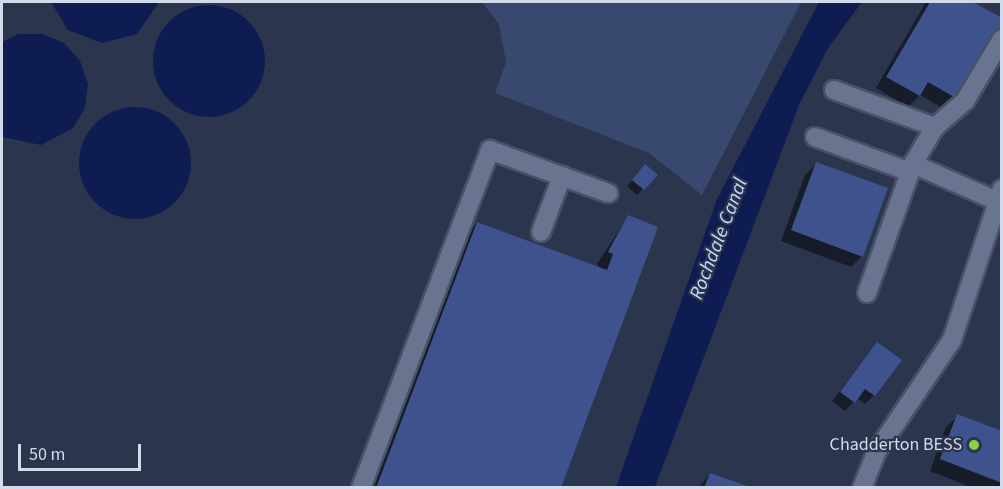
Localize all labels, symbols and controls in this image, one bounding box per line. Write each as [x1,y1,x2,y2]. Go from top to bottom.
water label: Rochdale Canal [685,175,753,303]
scale bar [21,432,144,470]
place label: Chadderton BESS [830,434,962,456]
marker: Chadderton BESS [967,438,981,452]
text: 50 m [29,442,65,467]

